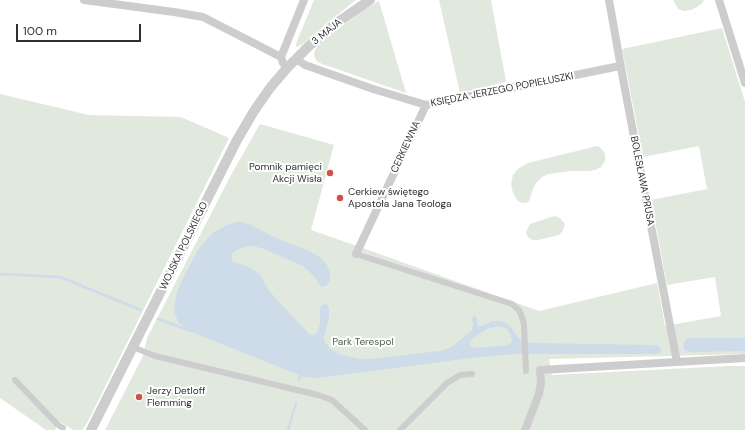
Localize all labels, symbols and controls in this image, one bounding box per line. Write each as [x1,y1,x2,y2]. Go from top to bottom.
scale bar [18,16,143,42]
street label: 3 MAJA [310,16,344,48]
text: 100 m [23,23,57,39]
street label: KSIĘDZA JERZEGO POPIEŁUSZKI [430,70,574,110]
street label: CERKIEWNA [389,119,423,175]
street label: BOLESŁAWA PRUSA [627,135,657,227]
place label: Pomnik pamięci Akcji Wisła [249,161,322,184]
marker: Pomnik pamięci Akcji Wisła [325,168,335,178]
place label: Cerkiew świętego Apostoła Jana Teologa [348,186,452,210]
marker: Cerkiew świętego Apostoła Jana Teologa [335,193,345,203]
street label: WOJSKA POLSKIEGO [157,200,211,292]
park label: Park Terespol [332,336,394,348]
place label: Jerzy Detloff Flemming [147,385,205,408]
marker: Jerzy Detloff Flemming [134,392,144,402]

